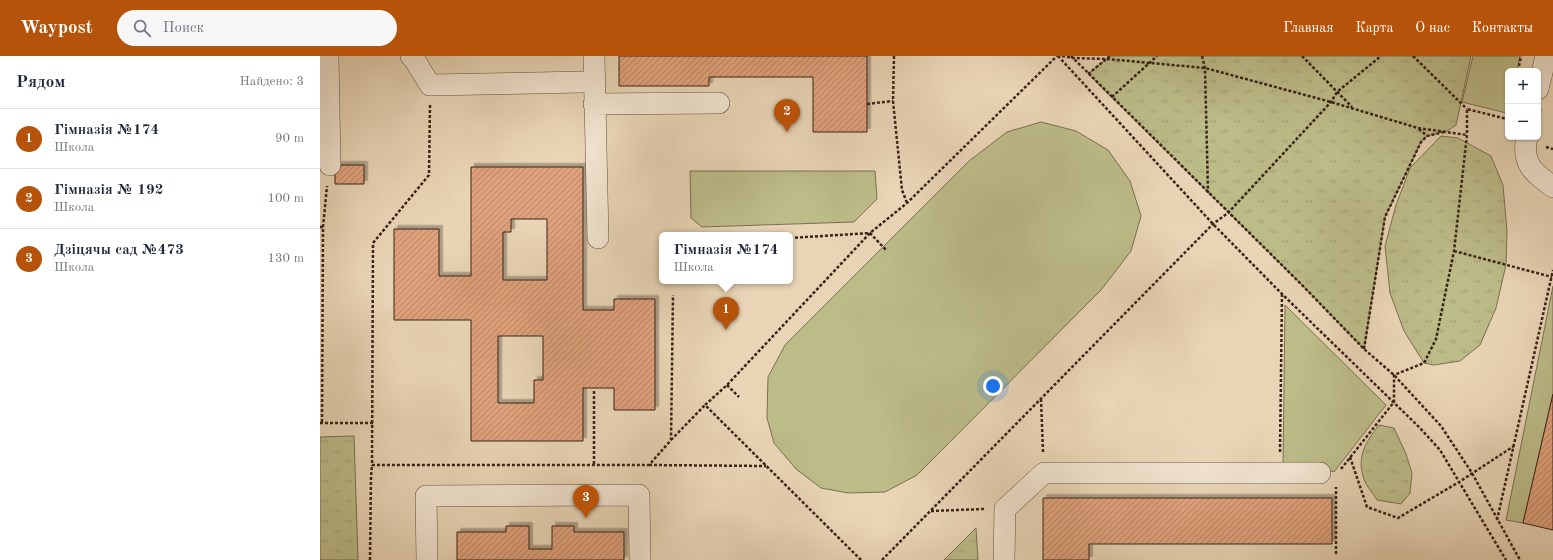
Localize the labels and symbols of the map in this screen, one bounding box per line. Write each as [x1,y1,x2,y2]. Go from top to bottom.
pin: 2 [774,99,800,132]
pin: 1 [713,297,739,330]
your location [983,376,1003,396]
pin: 3 [573,485,599,518]

